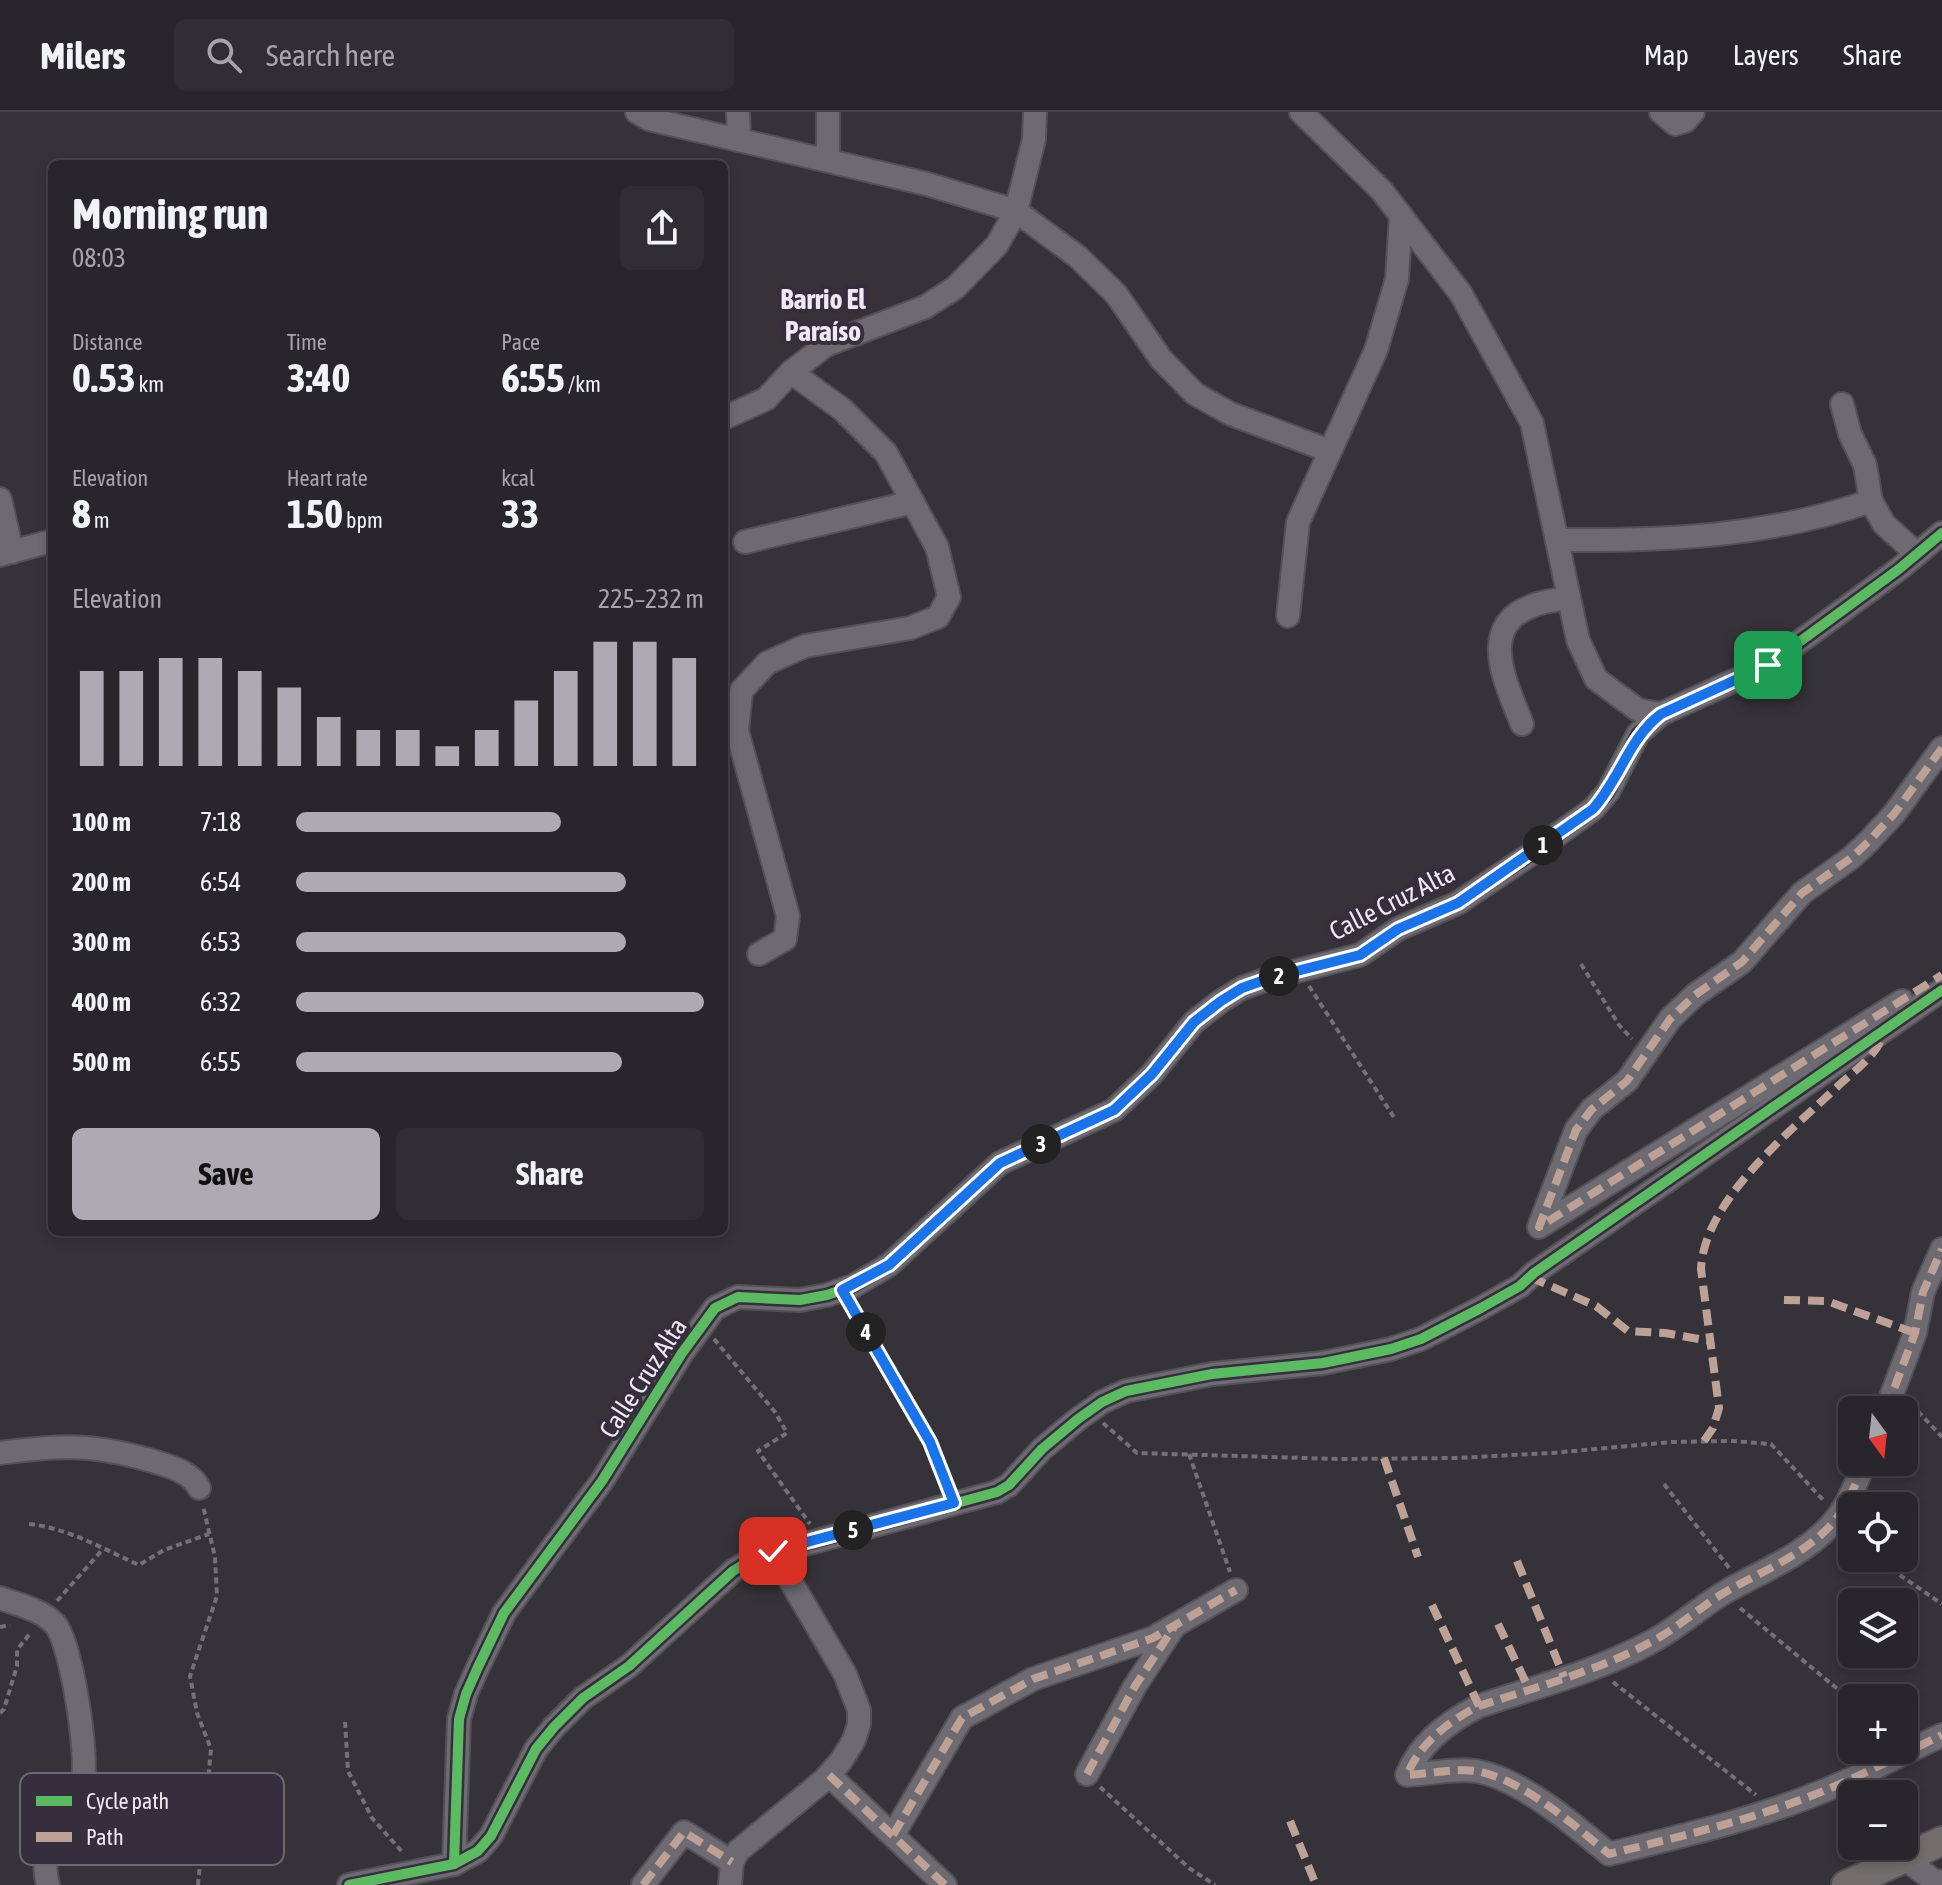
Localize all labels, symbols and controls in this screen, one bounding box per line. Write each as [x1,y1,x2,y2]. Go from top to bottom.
search box [174,19,734,91]
icon: search [202,33,246,77]
text: Milers [40,34,126,77]
text: Search here [266,38,395,72]
text: Map [1644,39,1689,71]
text: Layers [1733,39,1799,71]
text: Share [1843,39,1902,71]
button: share [620,186,704,270]
text: Morning run [72,188,268,238]
text: 08:03 [72,243,126,273]
district label: Barrio El Paraíso [780,283,866,347]
text: Distance [72,329,143,355]
text: Time [287,329,327,355]
text: Pace [501,329,540,355]
text: 0.53 [72,355,136,400]
text: 3:40 [287,355,350,400]
text: 6:55 [501,355,565,400]
text: km [136,371,164,397]
text: /km [565,371,601,397]
text: Elevation [72,465,148,491]
text: Heart rate [287,465,368,491]
text: kcal [501,465,535,491]
text: 8 [72,491,91,536]
text: 150 [287,491,343,536]
text: 33 [501,491,539,536]
text: m [91,507,110,533]
text: bpm [343,507,383,533]
text: Elevation [72,584,162,614]
text: 225–232 m [598,584,704,614]
pin [1734,631,1802,699]
icon: arrive [1746,643,1790,687]
text: 100 m [72,807,131,837]
text: 7:18 [200,807,241,837]
pin: 1 [1523,825,1563,865]
text: 1 [1538,832,1548,858]
street label: Calle Cruz Alta [1324,858,1460,946]
text: 200 m [72,867,131,897]
text: 6:54 [200,867,241,897]
text: 300 m [72,927,131,957]
text: 6:53 [200,927,241,957]
pin: 2 [1259,956,1299,996]
text: 2 [1274,963,1284,989]
text: 400 m [72,987,131,1017]
text: 6:32 [200,987,241,1017]
text: 500 m [72,1047,131,1077]
text: 6:55 [200,1047,241,1077]
pin: 3 [1021,1124,1061,1164]
button: Save [72,1128,380,1220]
button: Share [396,1128,704,1220]
text: 3 [1036,1131,1046,1157]
street label: Calle Cruz Alta [593,1312,693,1444]
pin: 4 [846,1312,886,1352]
text: 4 [861,1319,871,1345]
north arrow [1838,1396,1918,1476]
map controls [1838,1396,1918,1860]
button: locate [1838,1492,1918,1572]
pin: 5 [833,1510,873,1550]
pin [739,1517,807,1585]
text: 5 [848,1517,858,1543]
icon: check [751,1529,795,1573]
button: layers [1838,1588,1918,1668]
button: + [1838,1684,1918,1764]
legend [20,1773,284,1865]
button: − [1838,1780,1918,1860]
text: Cycle path [86,1788,169,1814]
text: Path [86,1824,124,1850]

